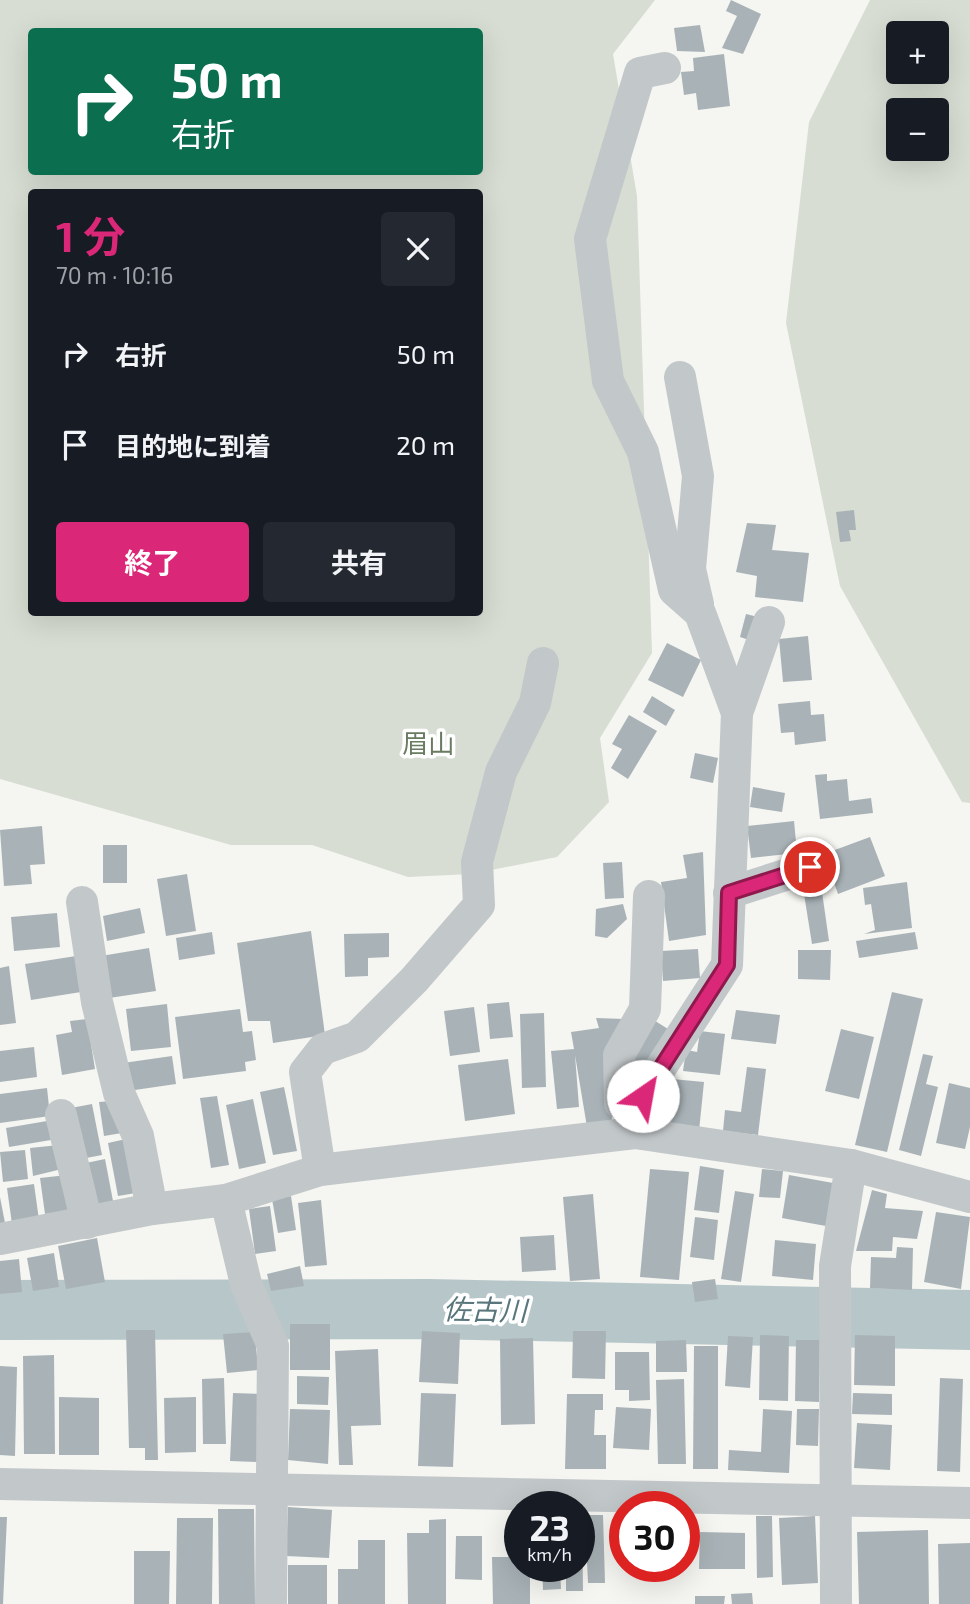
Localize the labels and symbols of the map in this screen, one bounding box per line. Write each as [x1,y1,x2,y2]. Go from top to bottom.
park label: 眉山 [402,727,454,758]
pin [780,837,840,897]
position arrow [606,1059,680,1133]
water label: 佐古川 [443,1291,530,1327]
speed limit sign: 30 [609,1491,700,1582]

